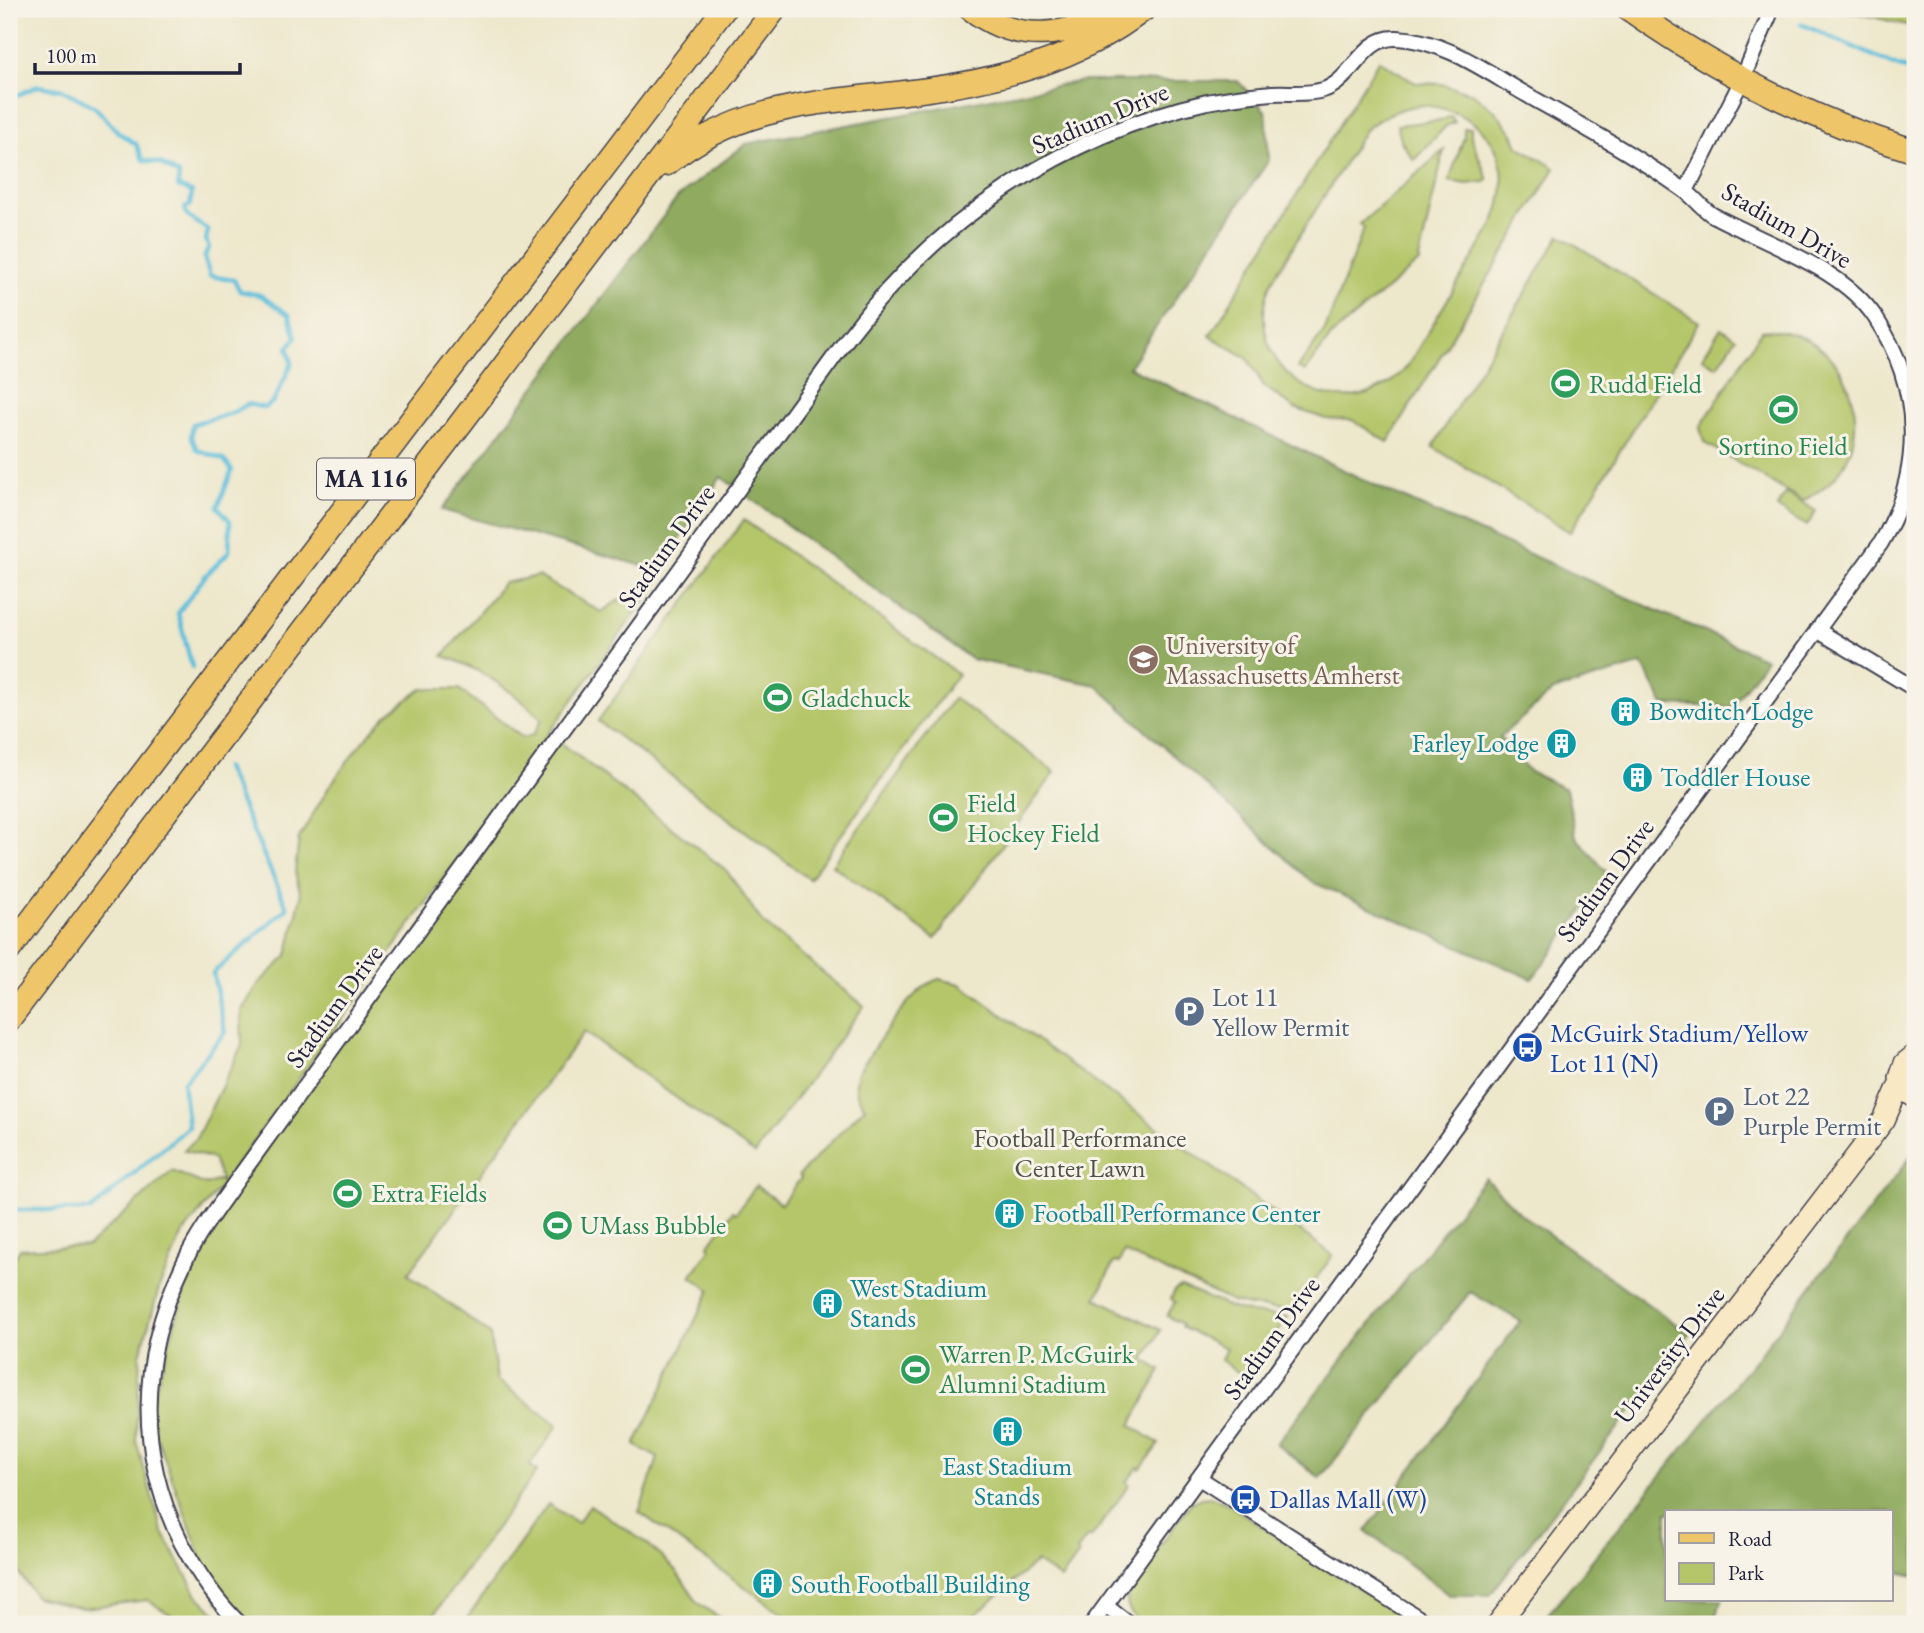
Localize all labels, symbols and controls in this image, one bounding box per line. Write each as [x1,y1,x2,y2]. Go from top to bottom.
scale bar [35,32,240,76]
text: 100 m [46,42,97,69]
street label: Stadium Drive [1027,74,1173,162]
street label: Stadium Drive [1716,174,1858,276]
sports icon: Rudd Field [1549,367,1583,401]
place label: Rudd Field [1589,367,1703,401]
sports icon: Sortino Field [1766,393,1800,427]
place label: Sortino Field [1718,429,1848,463]
road number: MA 116 [317,458,415,500]
street label: Stadium Drive [610,477,722,615]
place label: University of Massachusetts Amherst [1166,628,1400,692]
school or university icon: University of Massachusetts Amherst [1126,643,1160,677]
sports icon: Gladchuck [761,681,795,715]
place label: Gladchuck [801,681,911,715]
building icon: Bowditch Lodge [1609,694,1643,728]
place label: Bowditch Lodge [1649,694,1813,728]
place label: Farley Lodge [1412,726,1539,760]
building icon: Farley Lodge [1545,726,1579,760]
building icon: Toddler House [1620,760,1654,794]
place label: Toddler House [1660,760,1810,794]
place label: Field Hockey Field [967,786,1100,850]
sports icon: Field Hockey Field [927,801,961,835]
street label: Stadium Drive [1549,811,1661,949]
street label: Stadium Drive [278,937,390,1075]
place label: Lot 11 Yellow Permit [1212,980,1349,1044]
parking icon: Lot 11 Yellow Permit [1172,995,1206,1029]
place label: McGuirk Stadium/Yellow Lot 11 (N) [1550,1016,1809,1080]
bus stop icon: McGuirk Stadium/Yellow Lot 11 (N) [1510,1031,1544,1065]
place label: Lot 22 Purple Permit [1743,1079,1881,1143]
parking icon: Lot 22 Purple Permit [1703,1094,1737,1128]
park label: Football Performance Center Lawn [974,1121,1186,1185]
sports icon: Extra Fields [331,1176,365,1210]
place label: Extra Fields [371,1176,487,1210]
building icon: Football Performance Center [993,1196,1027,1230]
place label: Football Performance Center [1033,1196,1321,1230]
sports icon: UMass Bubble [540,1208,574,1242]
place label: UMass Bubble [580,1208,726,1242]
street label: Stadium Drive [1215,1269,1327,1407]
place label: West Stadium Stands [850,1271,987,1335]
street label: University Drive [1606,1279,1732,1431]
building icon: West Stadium Stands [810,1286,844,1320]
place label: Warren P. McGuirk Alumni Stadium [938,1337,1135,1401]
sports icon: Warren P. McGuirk Alumni Stadium [899,1352,933,1386]
building icon: East Stadium Stands [990,1414,1024,1448]
place label: East Stadium Stands [942,1449,1072,1513]
bus stop icon: Dallas Mall (W) [1229,1482,1263,1516]
place label: Dallas Mall (W) [1269,1482,1427,1516]
legend [1665,1510,1892,1602]
text: Road [1728,1525,1772,1552]
text: Park [1728,1559,1765,1586]
building icon: South Football Building [751,1567,785,1601]
place label: South Football Building [791,1567,1031,1601]

